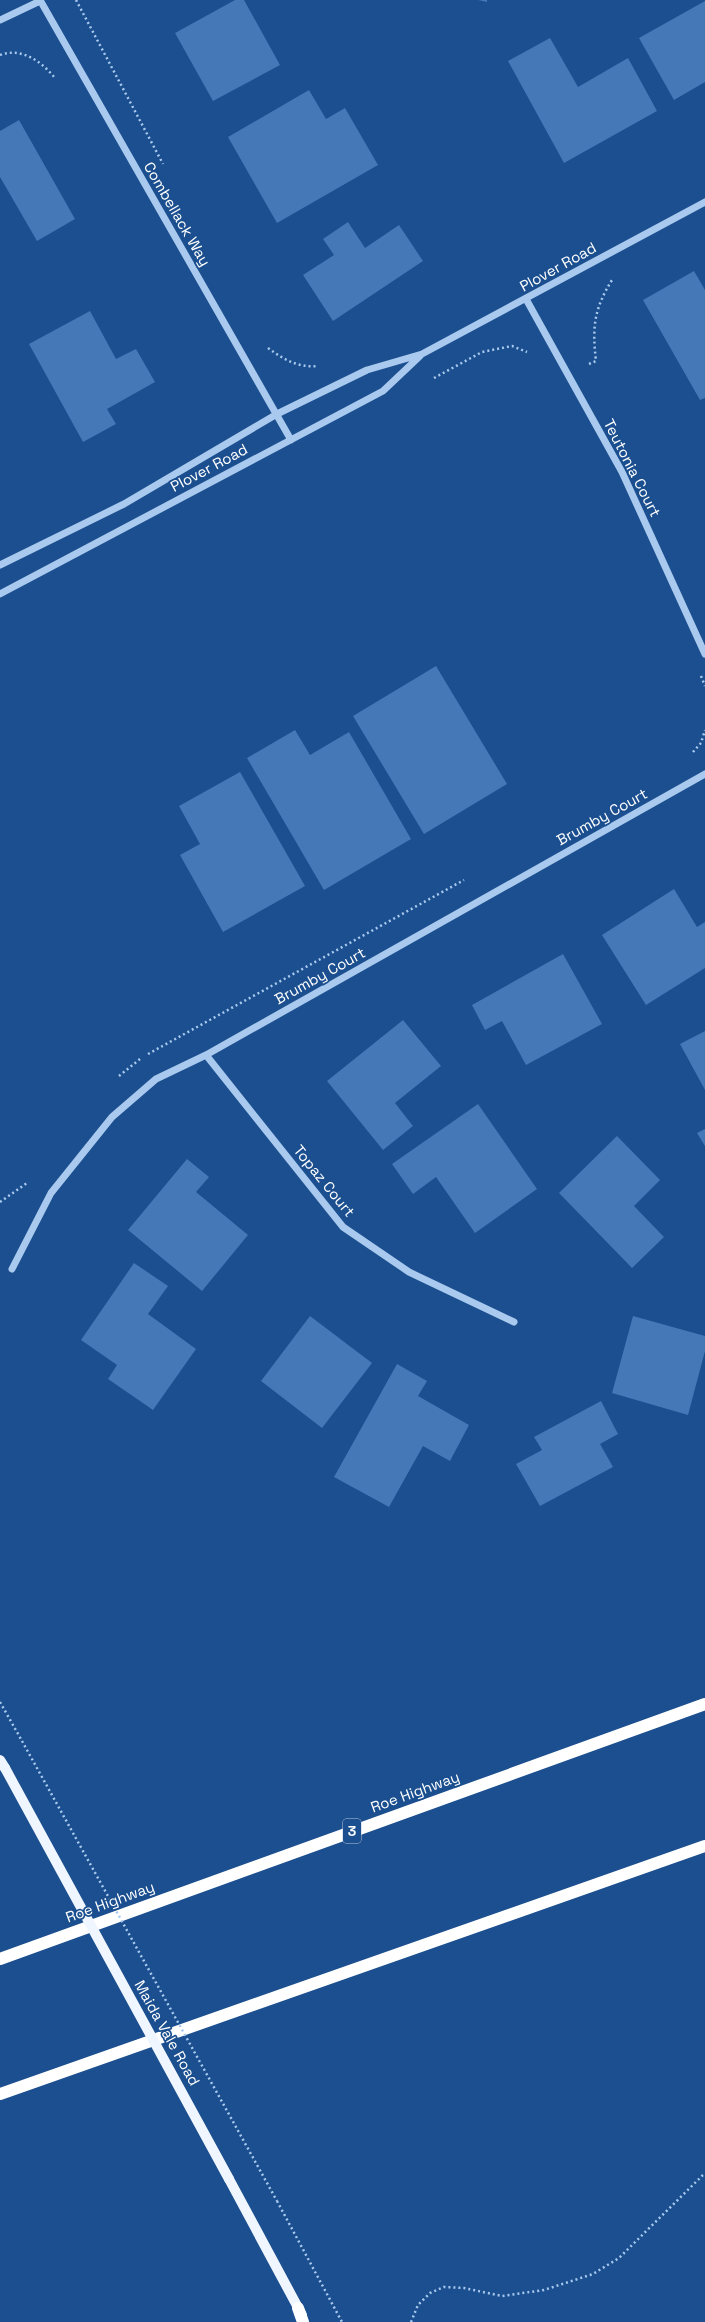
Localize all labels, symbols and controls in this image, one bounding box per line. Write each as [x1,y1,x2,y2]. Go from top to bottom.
street label: Combellack Way [140,158,215,269]
street label: Plover Road [516,238,599,295]
street label: Teutonia Court [600,416,665,520]
street label: Plover Road [167,439,251,496]
street label: Brumby Court [553,784,651,849]
street label: Brumby Court [271,943,369,1008]
street label: Topaz Court [290,1141,359,1221]
street label: Roe Highway [368,1767,462,1816]
road number: 3 [343,1819,361,1843]
street label: Roe Highway [63,1877,157,1926]
street label: Maida Vale Road [131,1977,204,2089]

